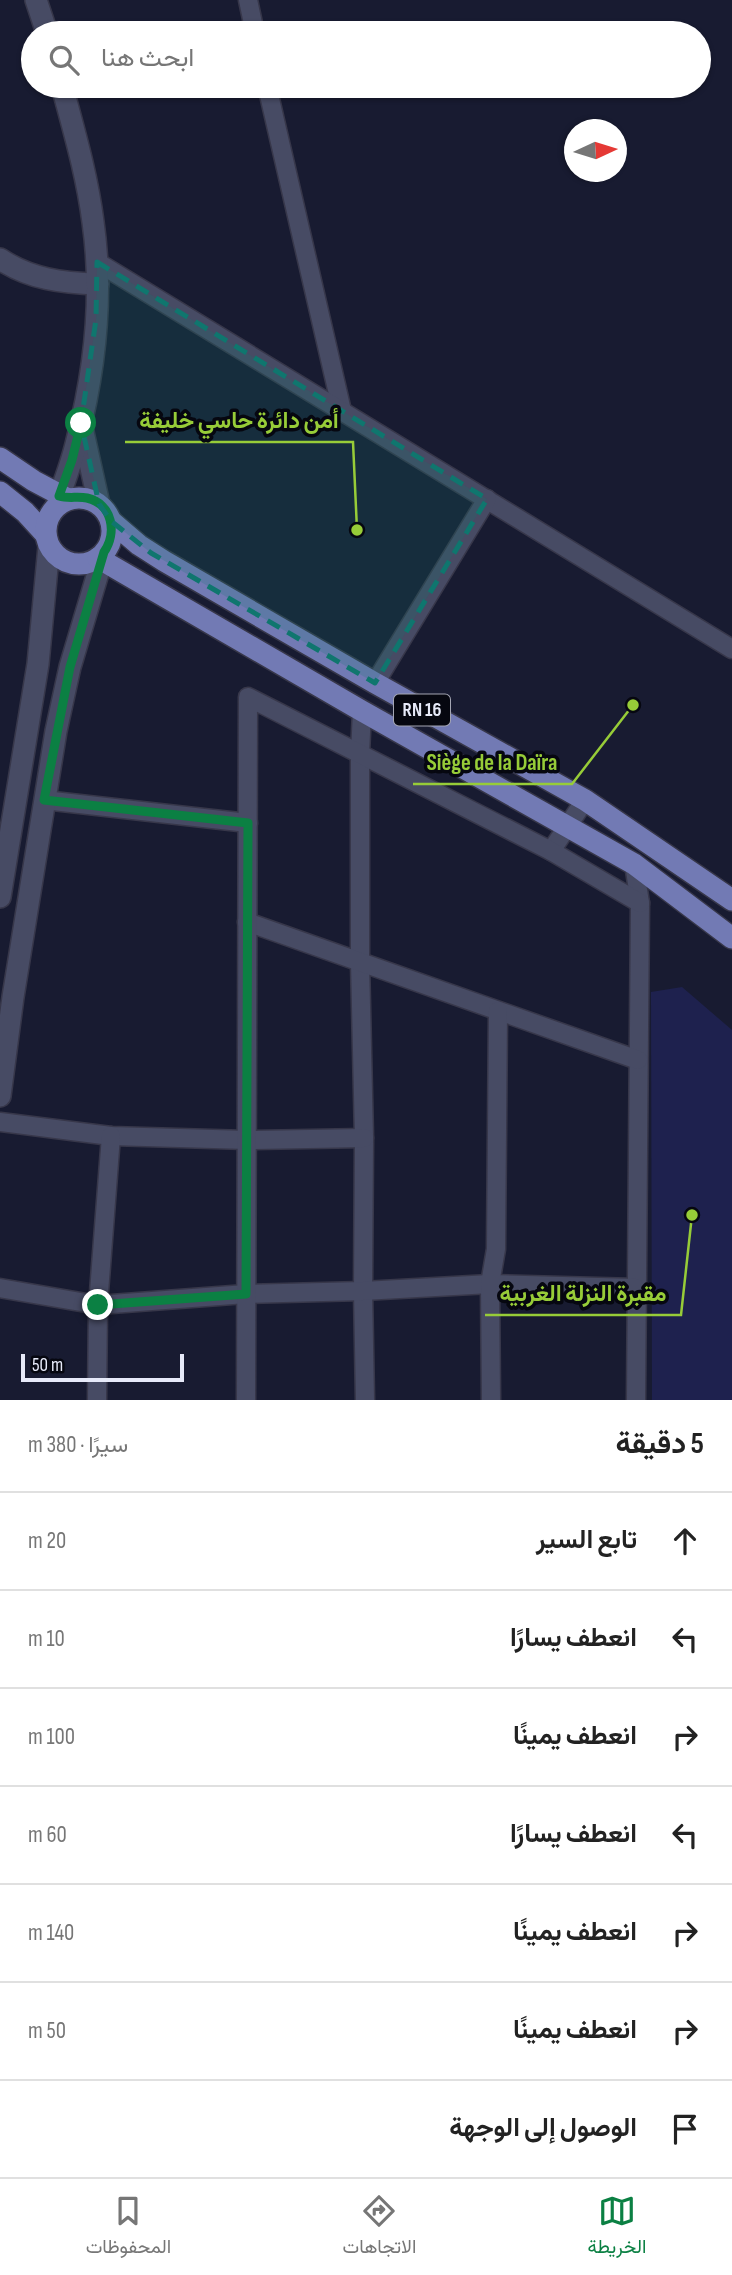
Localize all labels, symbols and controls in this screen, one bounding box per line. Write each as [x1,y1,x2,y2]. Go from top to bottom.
search box [21,21,711,98]
icon: search [45,41,83,79]
text: ابحث هنا [101,43,194,74]
north arrow [564,119,627,182]
callout: أمن دائرة حاسي خليفة [125,398,353,442]
route start [65,407,96,438]
text: أمن دائرة حاسي خليفة [139,407,339,440]
road number: RN 16 [394,694,450,726]
callout: Siège de la Daïra [413,740,572,784]
text: Siège de la Daïra [426,749,558,777]
callout: مقبرة النزلة الغربية [485,1271,681,1315]
text: مقبرة النزلة الغربية [499,1280,667,1308]
route end [82,1289,113,1320]
scale bar [21,1351,184,1383]
text: 50 m [32,1354,63,1377]
text: 5 دقيقة [615,1426,704,1462]
text: سيرًا · 380 m [28,1431,128,1459]
icon: ahead [666,1522,704,1560]
text: تابع السير [536,1525,637,1556]
text: 20 m [28,1527,66,1555]
icon: left [666,1620,704,1658]
text: انعطف يسارًا [510,1623,637,1654]
text: 10 m [28,1625,65,1653]
icon: right [666,1718,704,1756]
text: انعطف يمينًا [513,1721,637,1752]
text: 100 m [28,1723,75,1751]
icon: left [666,1816,704,1854]
text: انعطف يسارًا [510,1819,637,1850]
text: 60 m [28,1821,67,1849]
icon: right [666,1914,704,1952]
text: انعطف يمينًا [513,1917,637,1948]
text: 140 m [28,1919,74,1947]
icon: right [666,2012,704,2050]
text: انعطف يمينًا [513,2015,637,2046]
text: 50 m [28,2017,66,2045]
icon: arrive [666,2110,704,2148]
text: الوصول إلى الوجهة [449,2113,637,2144]
tab: المحفوظات [86,2192,171,2263]
tab: الاتجاهات [343,2192,416,2263]
tab: الخريطة [588,2192,646,2263]

